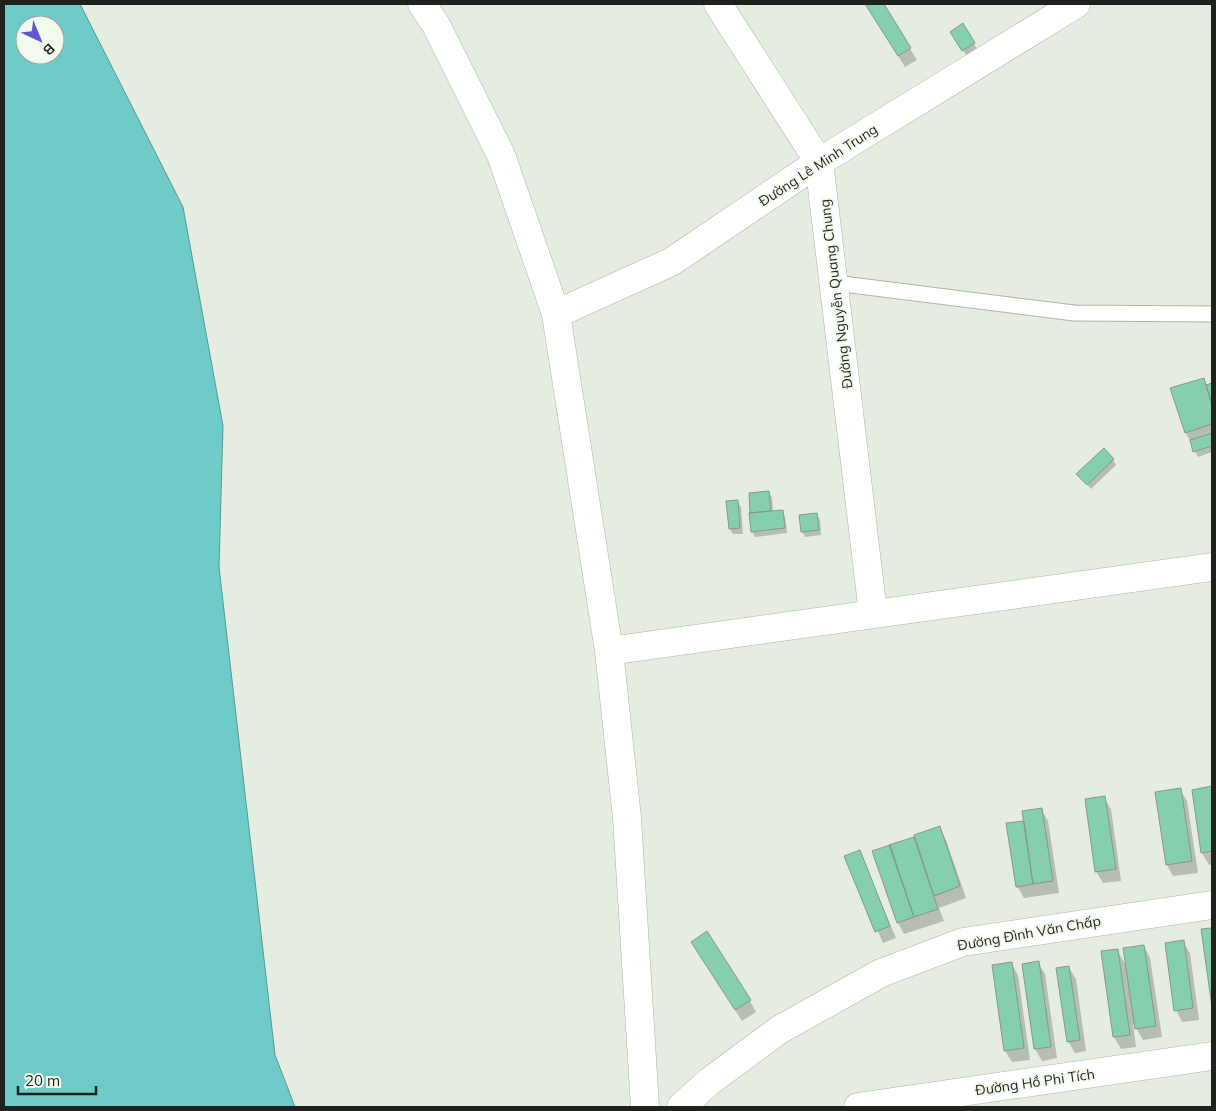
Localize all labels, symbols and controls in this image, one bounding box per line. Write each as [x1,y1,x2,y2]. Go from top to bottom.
north arrow [15,15,65,65]
text: B [39,40,59,59]
street label: Đường Lê Minh Trung [755,120,881,210]
street label: Đường Nguyễn Quang Chung [815,198,857,390]
street label: Đường Đình Văn Chấp [956,912,1102,954]
scale bar [18,1064,95,1096]
street label: Đường Hồ Phi Tích [974,1065,1096,1099]
text: 20 m [25,1071,60,1090]

